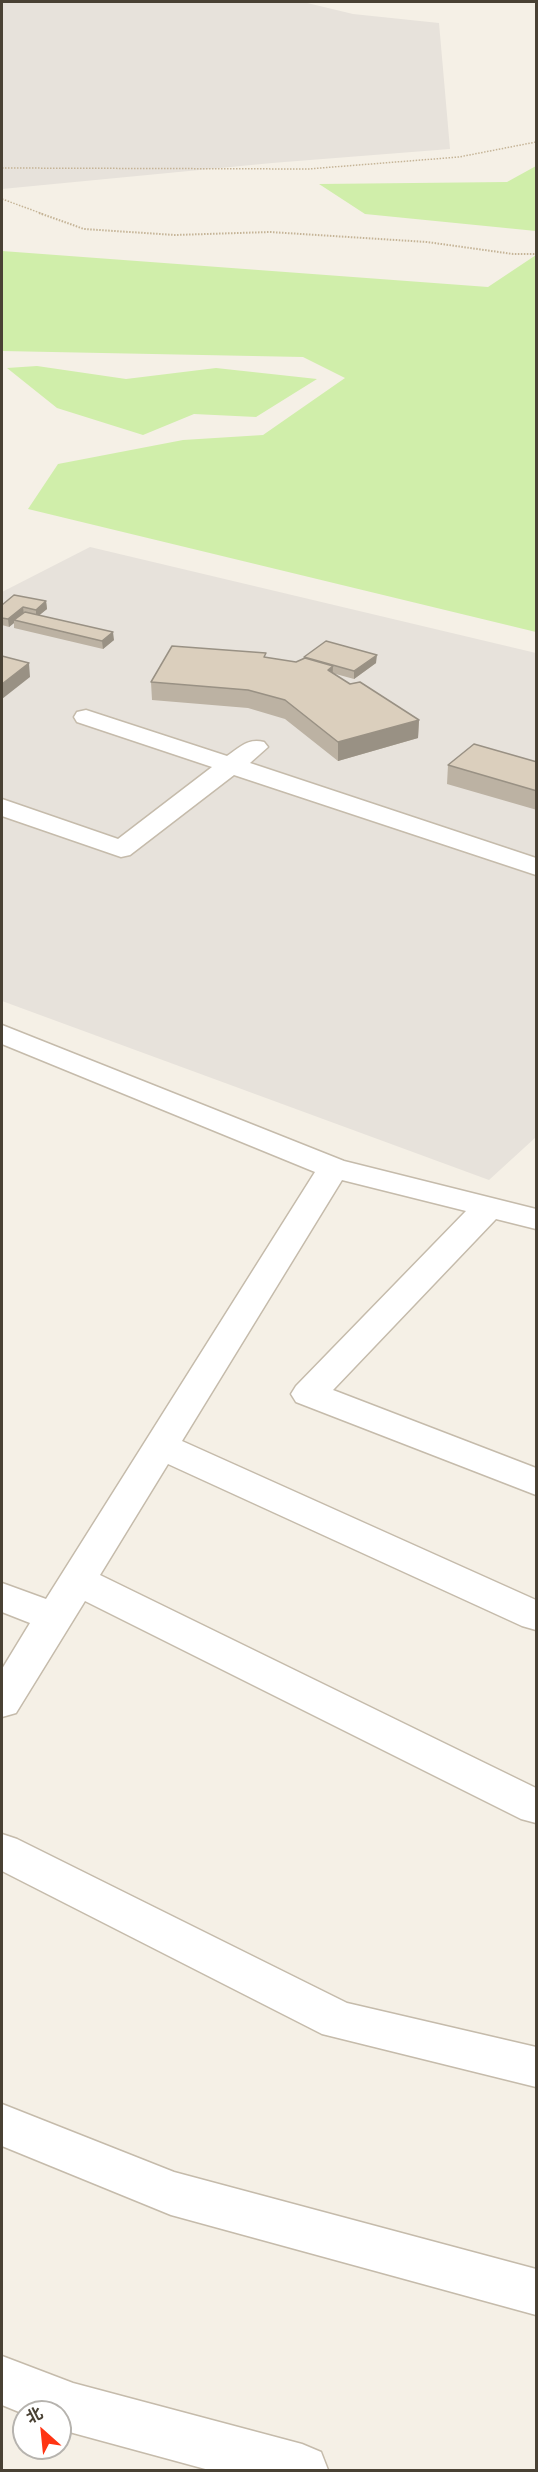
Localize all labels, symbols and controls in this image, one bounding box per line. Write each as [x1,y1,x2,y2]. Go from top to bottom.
north arrow [12,2400,72,2460]
text: 北 [24,2404,45,2427]

